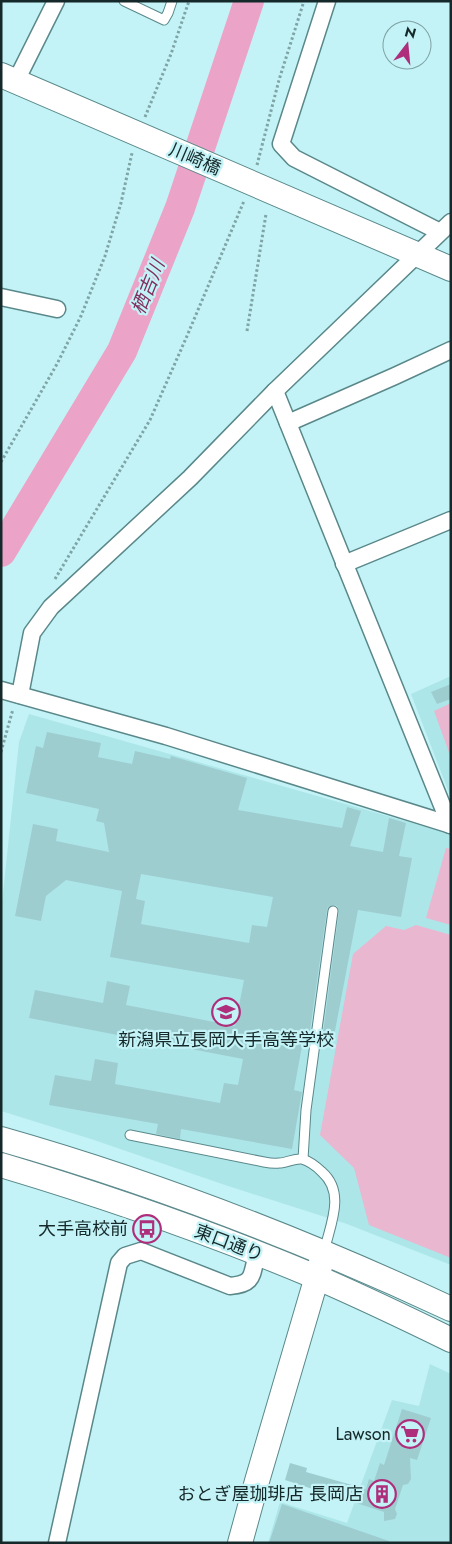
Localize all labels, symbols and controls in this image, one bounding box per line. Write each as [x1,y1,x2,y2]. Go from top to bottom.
north arrow [382,20,432,70]
text: N [402,21,419,44]
street label: 川崎橋 [165,136,225,182]
water label: 栖吉川 [125,254,172,318]
school or university icon: 新潟県立長岡大手高等学校 [211,997,241,1027]
place label: 新潟県立長岡大手高等学校 [118,1027,334,1053]
bus stop icon: 大手高校前 [132,1214,162,1244]
place label: 大手高校前 [38,1216,128,1242]
street label: 東口通り [191,1218,267,1268]
supermarket icon: Lawson [395,1419,425,1449]
place label: Lawson [336,1421,391,1447]
building icon: おとぎ屋珈琲店 長岡店 [367,1479,397,1509]
place label: おとぎ屋珈琲店 長岡店 [178,1481,363,1507]

